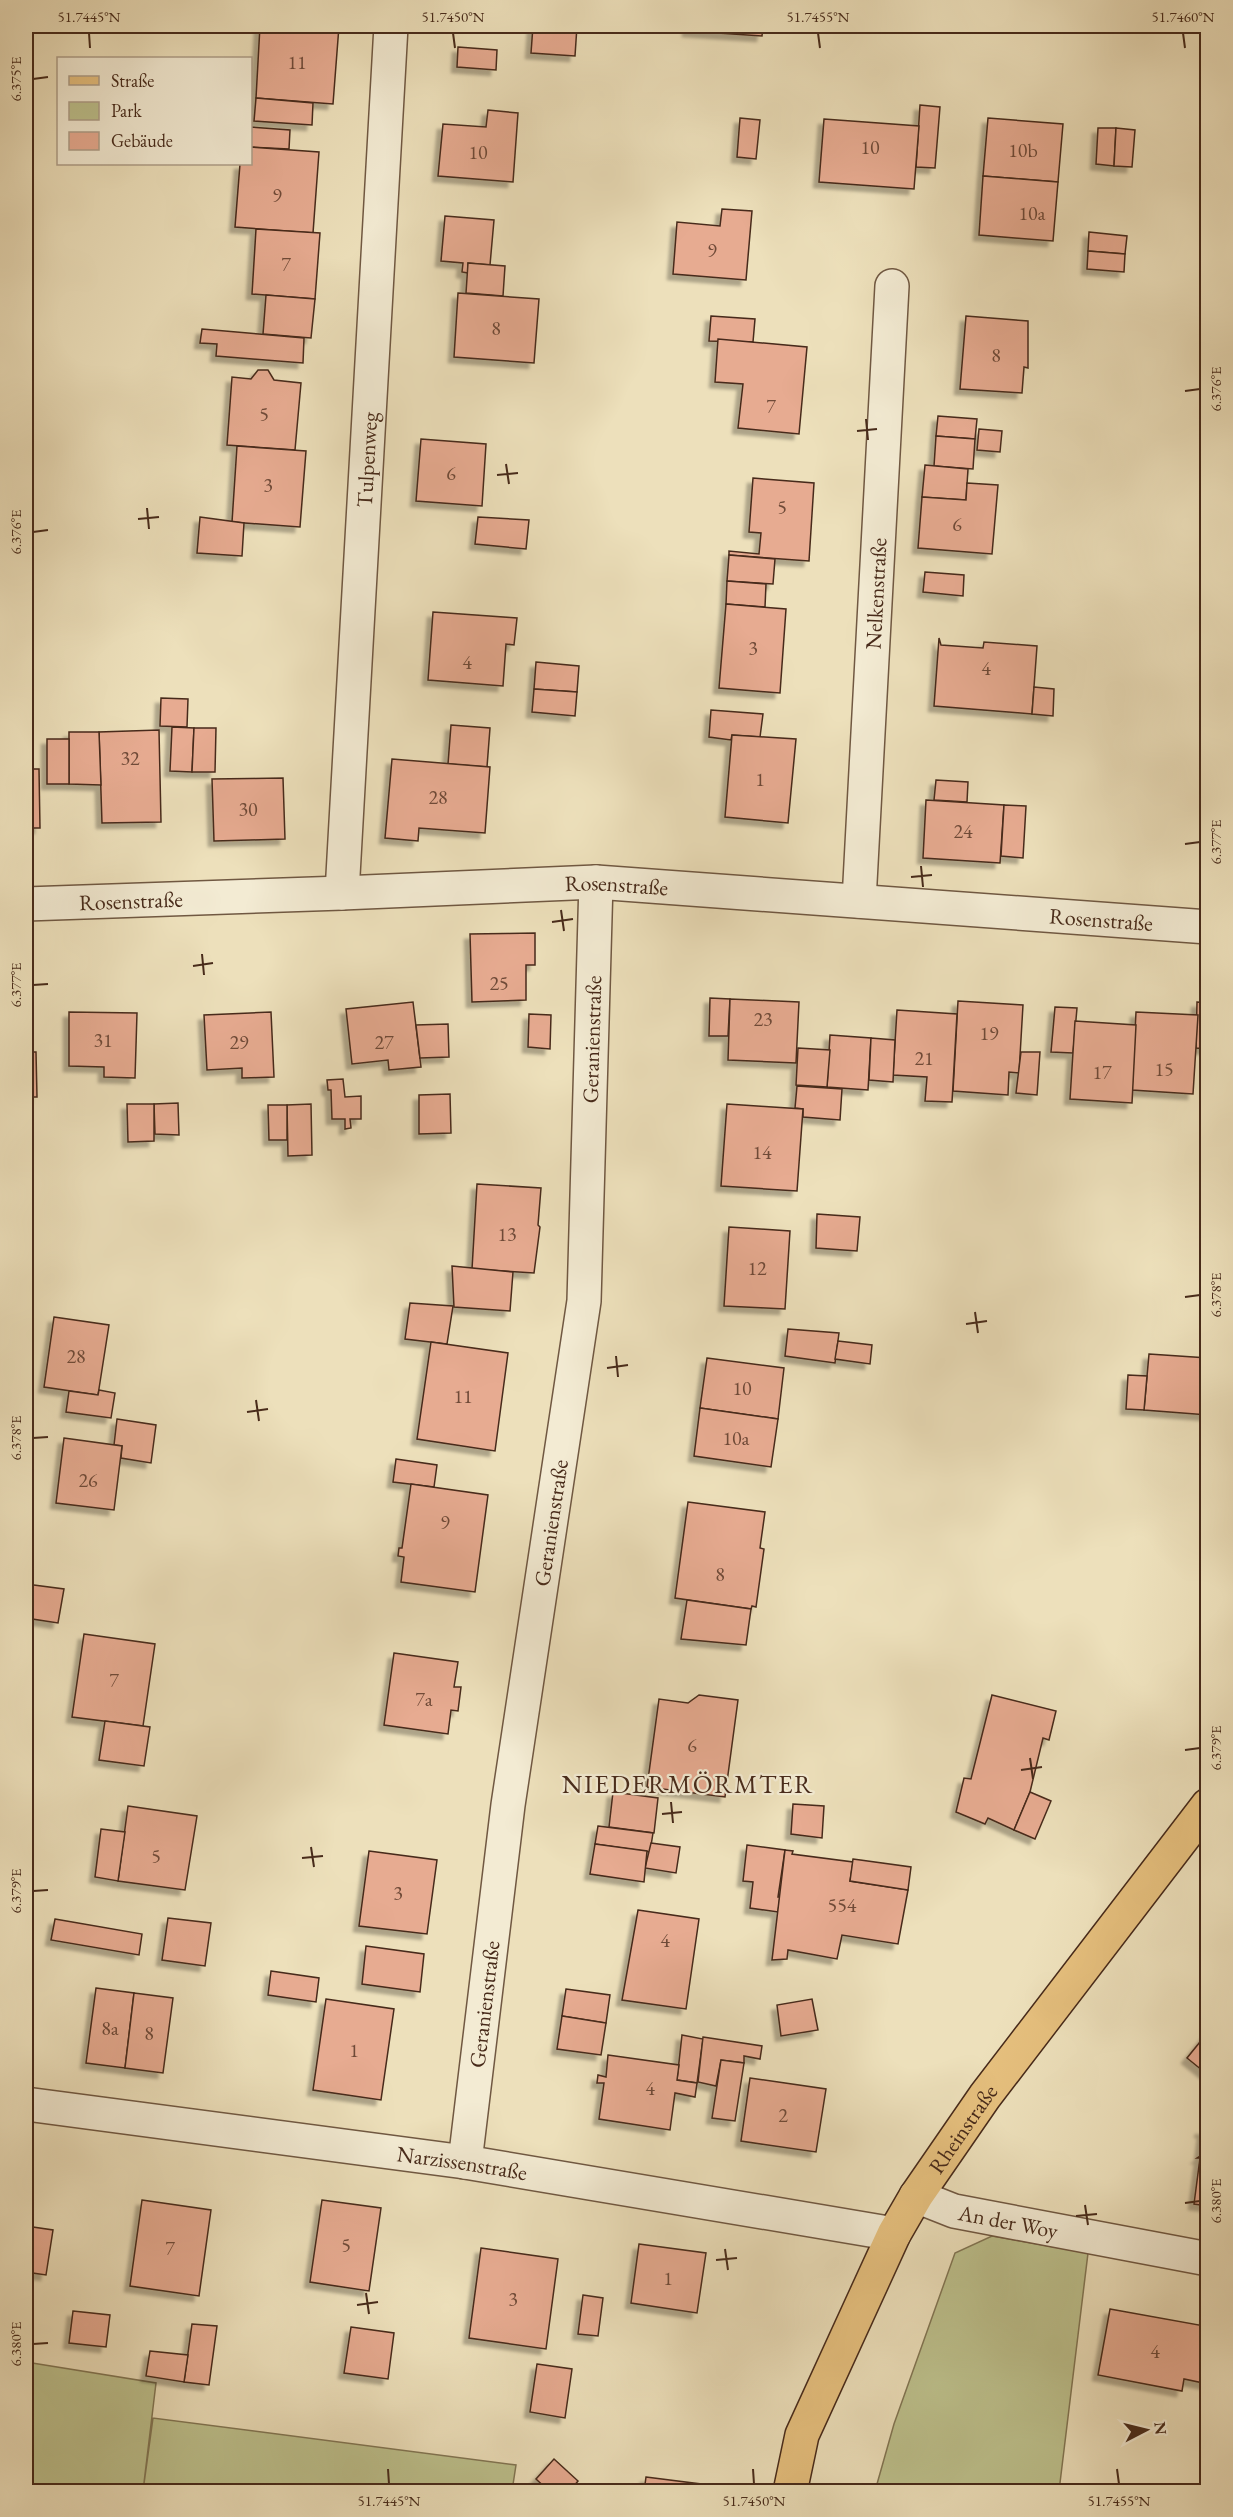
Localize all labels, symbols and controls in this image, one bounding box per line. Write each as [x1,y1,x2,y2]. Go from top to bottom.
text: 51.7445°N [58,7,121,26]
text: 51.7450°N [422,7,485,26]
text: 51.7455°N [787,7,850,26]
text: 51.7460°N [1152,7,1215,26]
house number: 11 [287,49,307,75]
text: 6.375°E [6,56,25,102]
legend [57,57,252,165]
text: Straße [111,69,154,92]
text: Park [111,99,142,122]
text: Gebäude [111,129,173,152]
house number: 10 [860,134,880,160]
house number: 10b [1008,137,1038,163]
house number: 10 [468,139,488,165]
house number: 9 [272,182,282,208]
house number: 10a [1018,200,1046,226]
house number: 9 [707,237,717,263]
house number: 7 [281,251,291,277]
house number: 8 [491,315,501,341]
house number: 8 [991,342,1001,368]
text: 6.376°E [1206,366,1225,412]
house number: 7 [766,393,776,419]
house number: 5 [259,401,269,427]
street label: Tulpenweg [349,411,384,508]
house number: 6 [446,460,456,486]
house number: 3 [263,472,273,498]
house number: 5 [777,494,787,520]
text: 6.376°E [6,509,25,555]
house number: 6 [952,511,962,537]
street label: Nelkenstraße [858,536,893,650]
house number: 3 [748,635,758,661]
house number: 4 [462,649,472,675]
house number: 4 [981,655,991,681]
house number: 32 [120,745,140,771]
house number: 1 [755,766,765,792]
house number: 28 [428,784,448,810]
house number: 30 [238,796,258,822]
house number: 24 [953,818,973,844]
text: 6.377°E [1206,819,1225,865]
street label: Rosenstraße [564,867,670,902]
street label: Rosenstraße [79,884,184,917]
street label: Rosenstraße [1048,901,1154,937]
text: 6.377°E [6,962,25,1008]
house number: 25 [489,970,509,996]
street label: Geranienstraße [575,975,608,1104]
house number: 23 [753,1006,773,1032]
house number: 19 [979,1020,999,1046]
house number: 31 [93,1027,113,1053]
house number: 29 [229,1029,249,1055]
house number: 27 [374,1029,394,1055]
house number: 21 [914,1045,934,1071]
house number: 15 [1154,1056,1174,1082]
house number: 17 [1092,1059,1112,1085]
house number: 14 [752,1139,772,1165]
house number: 13 [497,1221,517,1247]
house number: 12 [747,1255,767,1281]
text: 6.378°E [1206,1272,1225,1318]
house number: 28 [66,1343,86,1369]
house number: 10 [732,1375,752,1401]
house number: 11 [453,1383,473,1409]
text: 6.378°E [6,1415,25,1461]
house number: 10a [722,1425,750,1451]
street label: Geranienstraße [527,1457,574,1588]
house number: 26 [78,1467,98,1493]
house number: 9 [440,1509,450,1535]
house number: 8 [715,1561,725,1587]
house number: 7 [109,1667,119,1693]
house number: 7a [415,1686,433,1712]
text: 6.379°E [1206,1725,1225,1771]
house number: 6 [687,1732,697,1758]
district label: NIEDERMÖRMTER [562,1767,814,1801]
house number: 5 [151,1843,161,1869]
text: 6.379°E [6,1868,25,1914]
house number: 3 [393,1880,403,1906]
house number: 554 [828,1892,857,1918]
house number: 4 [660,1927,670,1953]
street label: Geranienstraße [462,1939,506,2069]
house number: 8a [101,2015,119,2041]
house number: 8 [144,2020,154,2046]
house number: 1 [349,2037,359,2063]
house number: 4 [645,2075,655,2101]
street label: Rheinstraße [921,2078,1004,2179]
house number: 2 [778,2102,788,2128]
street label: Narzissenstraße [395,2139,530,2187]
text: 6.380°E [1206,2178,1225,2224]
street label: An der Woy [955,2197,1061,2245]
house number: 5 [341,2232,351,2258]
house number: 7 [165,2235,175,2261]
house number: 1 [663,2265,673,2291]
house number: 3 [508,2286,518,2312]
text: 6.380°E [6,2321,25,2367]
house number: 4 [1150,2338,1160,2364]
north arrow [1116,2400,1176,2460]
text: N [1149,2421,1172,2436]
text: 51.7445°N [358,2491,421,2510]
text: 51.7450°N [723,2491,786,2510]
text: 51.7455°N [1088,2491,1151,2510]

